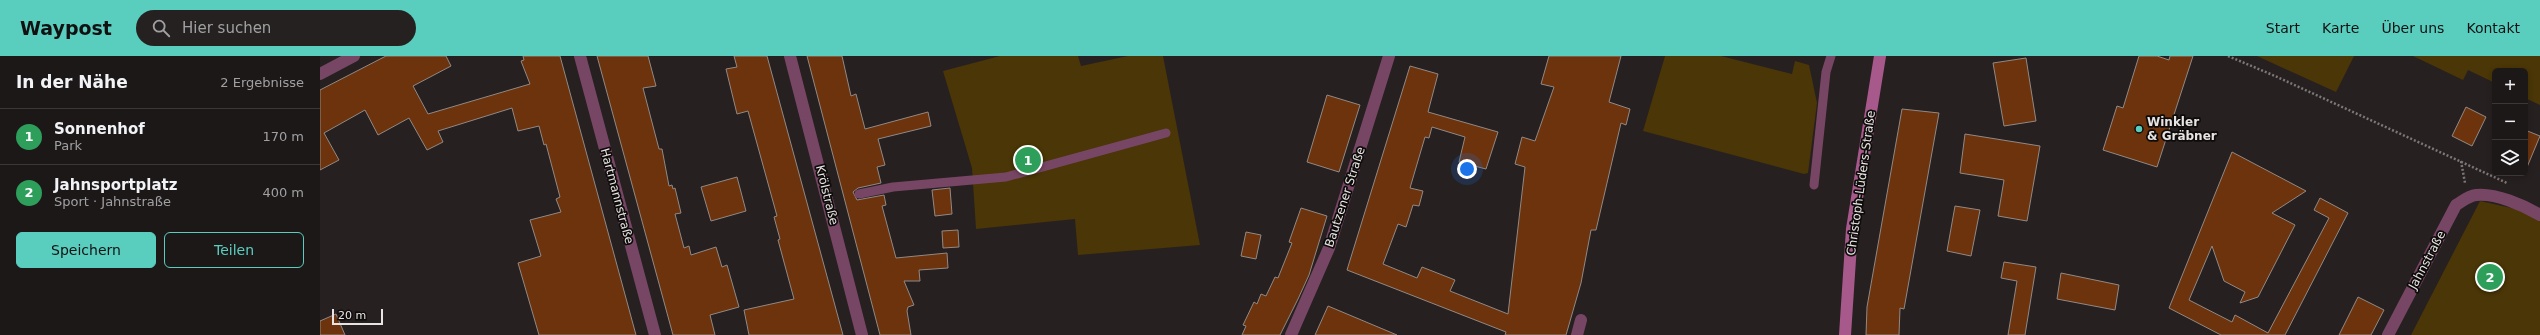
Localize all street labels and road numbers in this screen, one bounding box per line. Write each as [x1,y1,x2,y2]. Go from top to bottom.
street label: Christoph-Lüders-Straße [1844,110,1878,256]
street label: Bautzener Straße [1322,145,1368,249]
street label: Hartmannstraße [597,147,637,245]
street label: Krölstraße [813,164,841,226]
street label: Jahnstraße [2405,228,2448,293]

